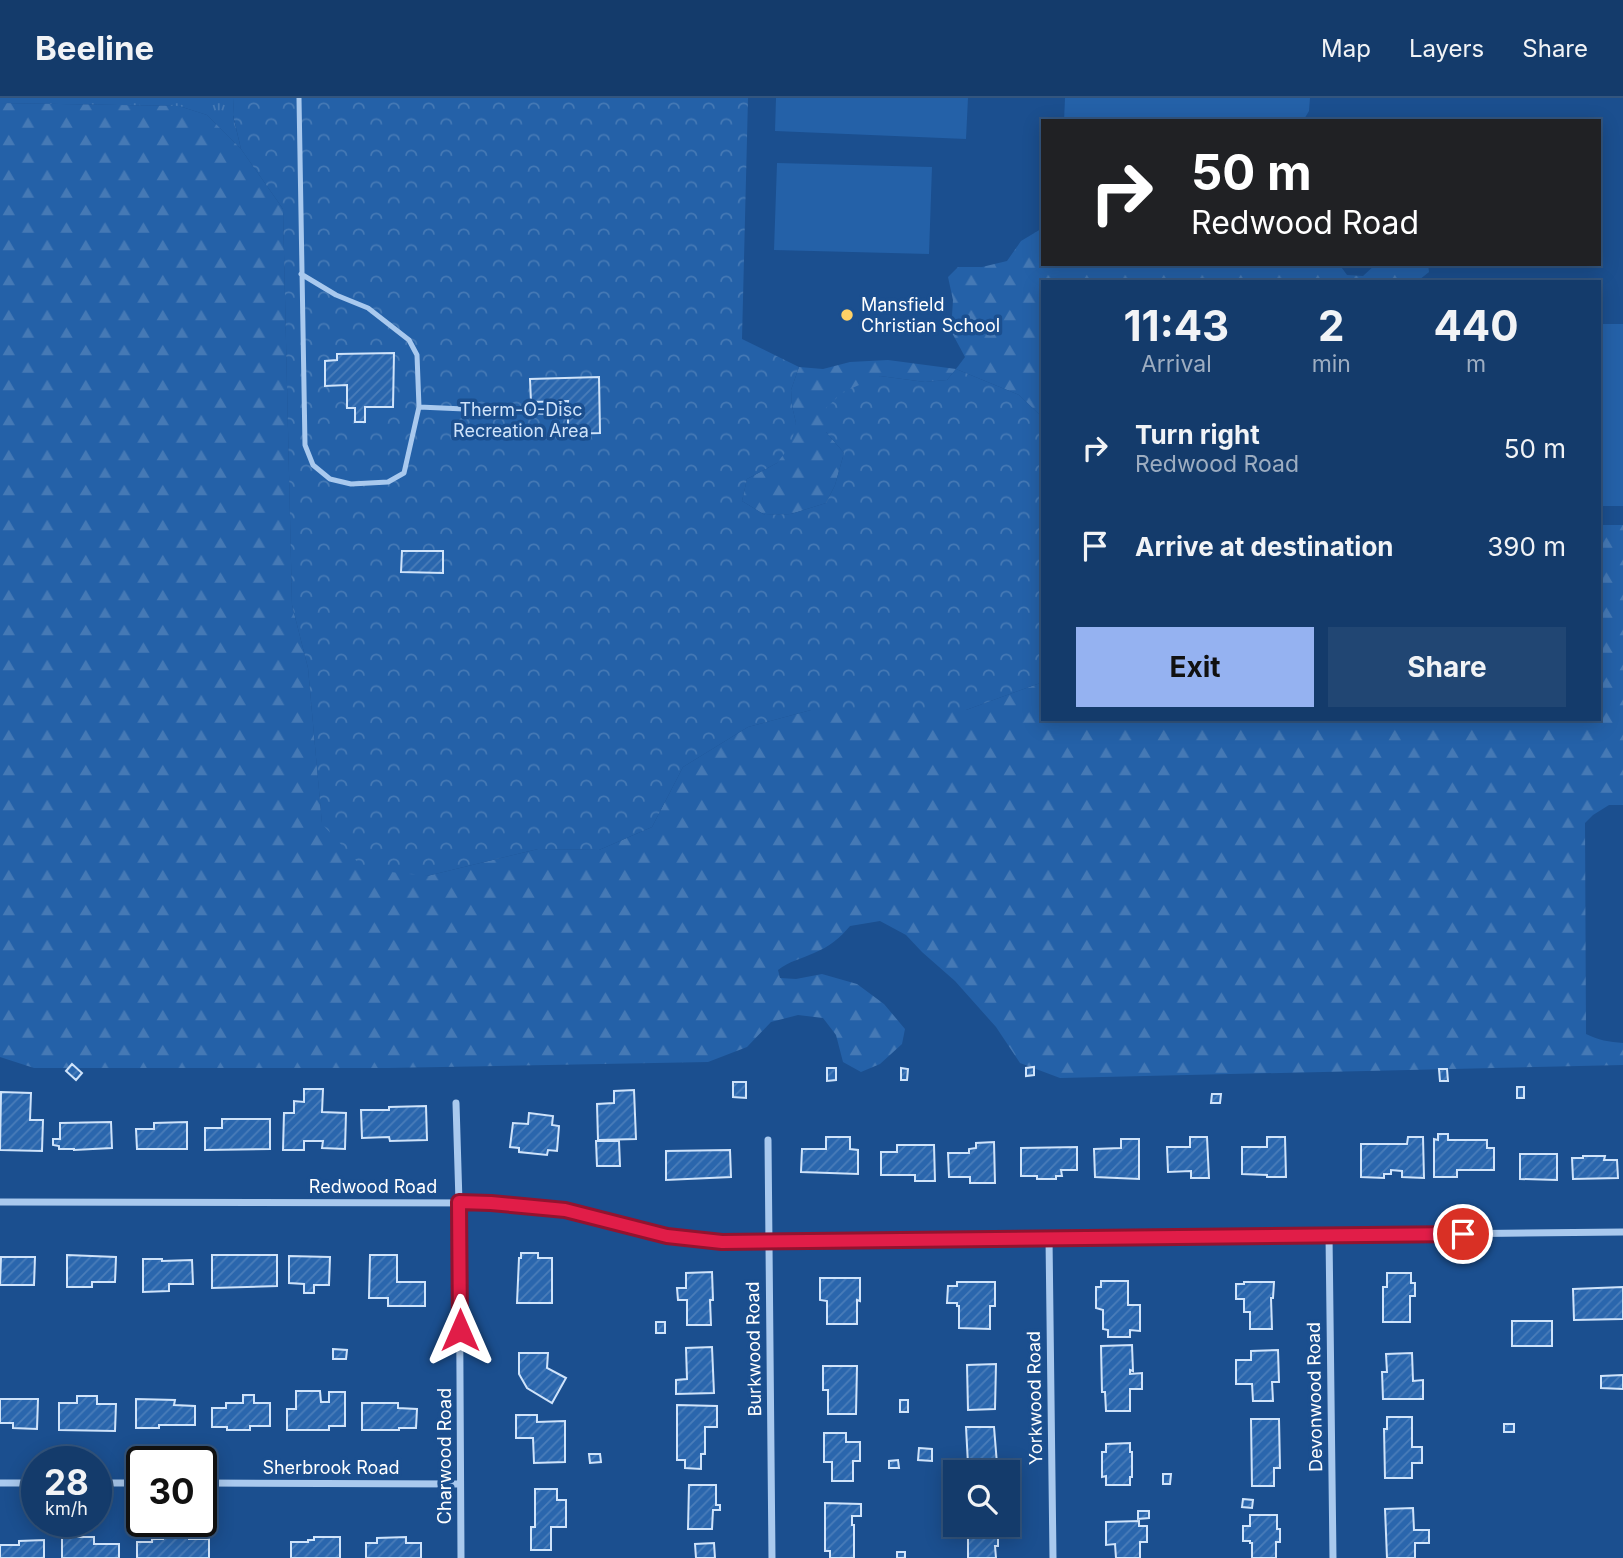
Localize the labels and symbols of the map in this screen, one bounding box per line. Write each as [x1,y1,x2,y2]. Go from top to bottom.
place label: Mansfield Christian School [861,294,1000,336]
marker: Mansfield Christian School [839,307,855,323]
park label: Therm-O-Disc Recreation Area [453,399,589,441]
street label: Redwood Road [309,1176,437,1197]
pin [1433,1204,1493,1264]
street label: Burkwood Road [742,1281,765,1417]
position arrow [423,1293,497,1367]
street label: Devonwood Road [1303,1322,1326,1472]
street label: Yorkwood Road [1023,1331,1046,1465]
street label: Charwood Road [434,1388,455,1524]
speed limit sign: 30 [126,1446,217,1537]
street label: Sherbrook Road [262,1457,400,1478]

